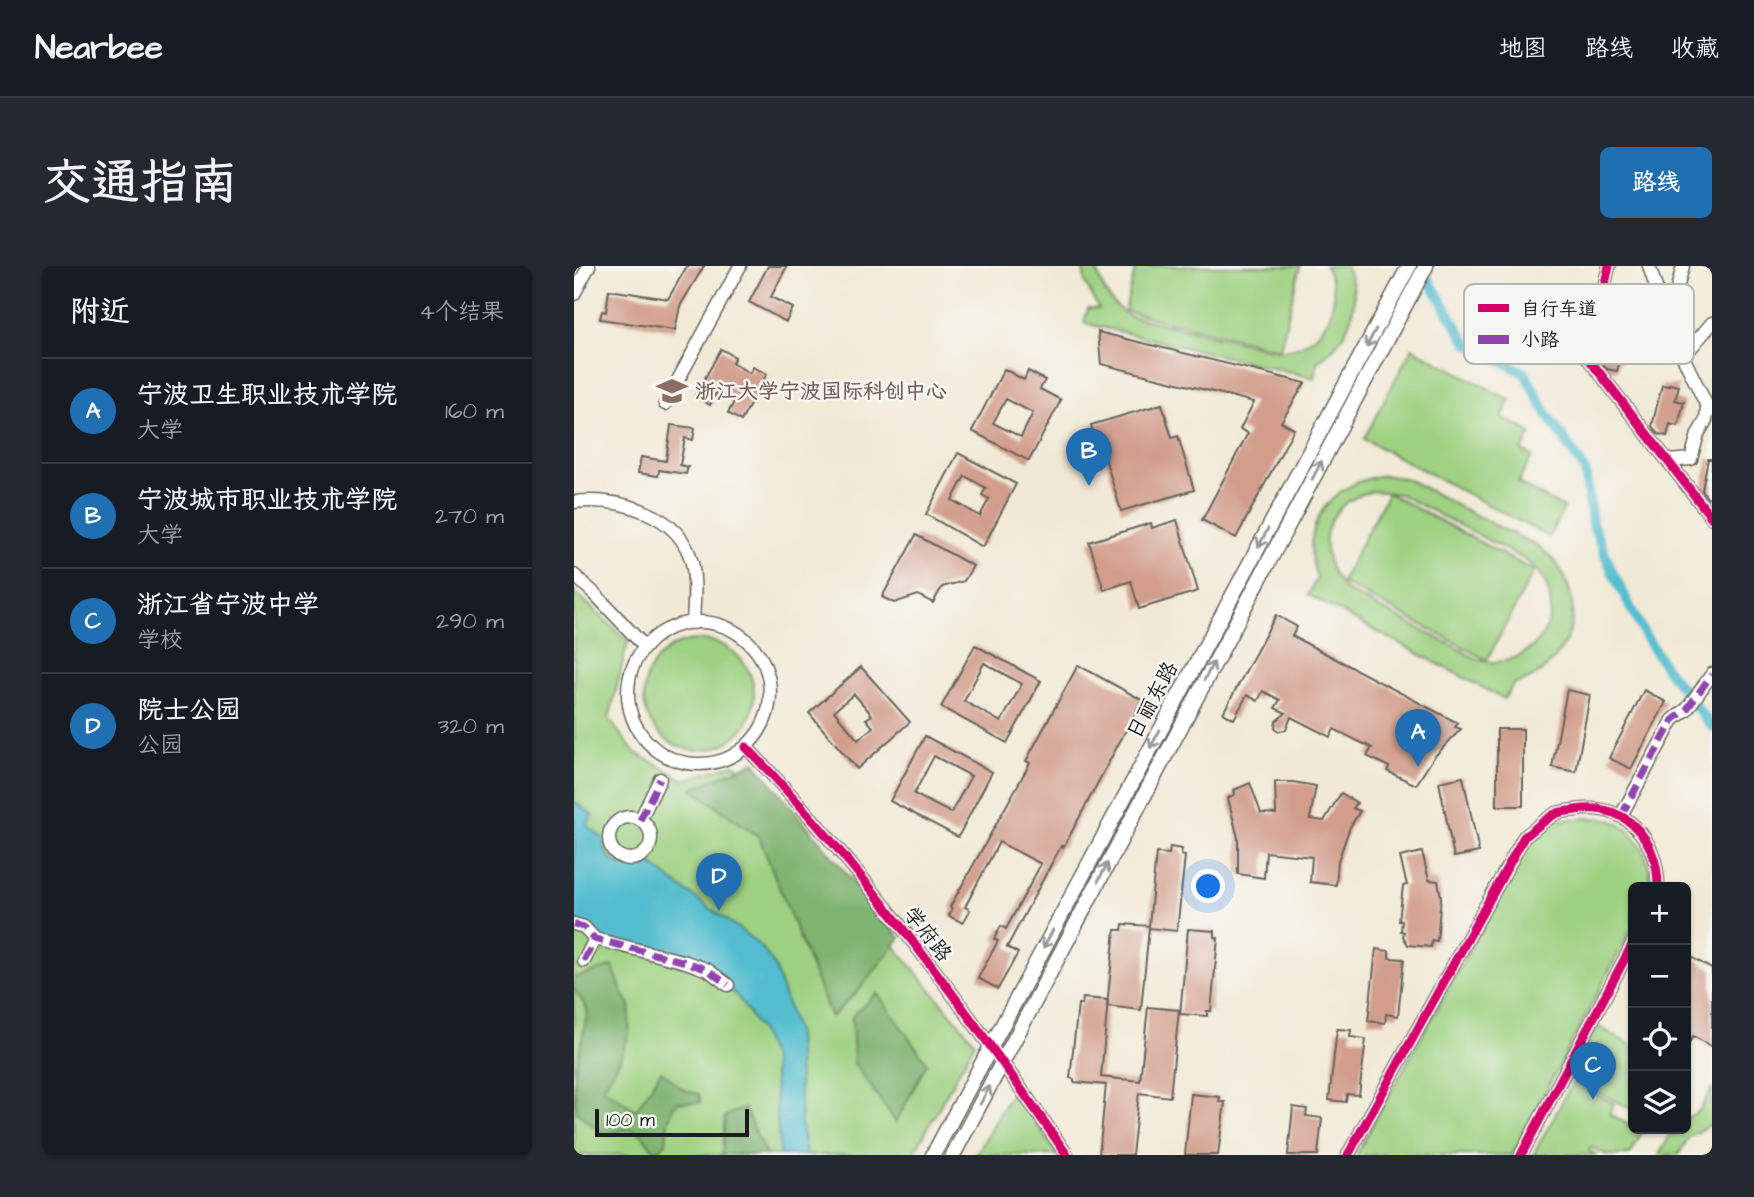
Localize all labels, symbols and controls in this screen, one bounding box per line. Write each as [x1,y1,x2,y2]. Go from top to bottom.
text: Nearbee [35,25,163,71]
text: 地图 [1499,32,1547,66]
text: 路线 [1585,32,1633,66]
text: 收藏 [1671,32,1719,66]
button: 路线 [1600,147,1712,218]
text: 交通指南 [42,150,238,218]
legend [1464,284,1694,364]
text: 附近 [70,291,130,333]
text: 4个结果 [419,296,504,328]
text: 自行车道 [1521,296,1597,323]
one-way arrow [1364,327,1377,348]
text: 小路 [1521,327,1559,354]
school or university icon: 浙江大学宁波国际科创中心 [655,374,689,408]
text: 宁波卫生职业技术学院 [137,377,397,413]
place label: 浙江大学宁波国际科创中心 [695,377,947,406]
text: A [86,395,100,427]
text: 160 m [445,395,504,427]
text: 大学 [137,414,183,446]
pin: B [1066,428,1112,486]
one-way arrow [1310,460,1324,481]
text: 宁波城市职业技术学院 [137,482,397,518]
text: B [85,500,101,532]
text: 270 m [435,500,504,532]
text: 大学 [137,519,183,551]
one-way arrow [1256,527,1269,548]
text: 浙江省宁波中学 [137,587,319,623]
text: C [85,605,101,637]
text: 290 m [436,605,504,637]
text: 学校 [137,624,183,656]
street label: 日丽东路 [1120,656,1185,744]
one-way arrow [1203,661,1217,682]
text: 院士公园 [137,692,241,728]
pin: A [1395,709,1441,767]
text: D [86,710,100,742]
text: 320 m [438,710,504,742]
one-way arrow [1148,728,1162,748]
text: 公园 [137,729,183,761]
pin: D [696,853,742,911]
one-way arrow [1097,862,1110,883]
your location [1191,869,1225,903]
map controls [1628,882,1691,1134]
button: + [1628,882,1691,945]
street label: 学府路 [897,901,958,968]
one-way arrow [1041,928,1054,949]
button: − [1628,945,1691,1008]
button: locate [1628,1008,1691,1071]
pin: C [1570,1042,1616,1100]
button: layers [1628,1071,1691,1134]
one-way arrow [979,1085,993,1106]
scale bar [595,1106,749,1138]
text: 100 m [606,1107,655,1134]

